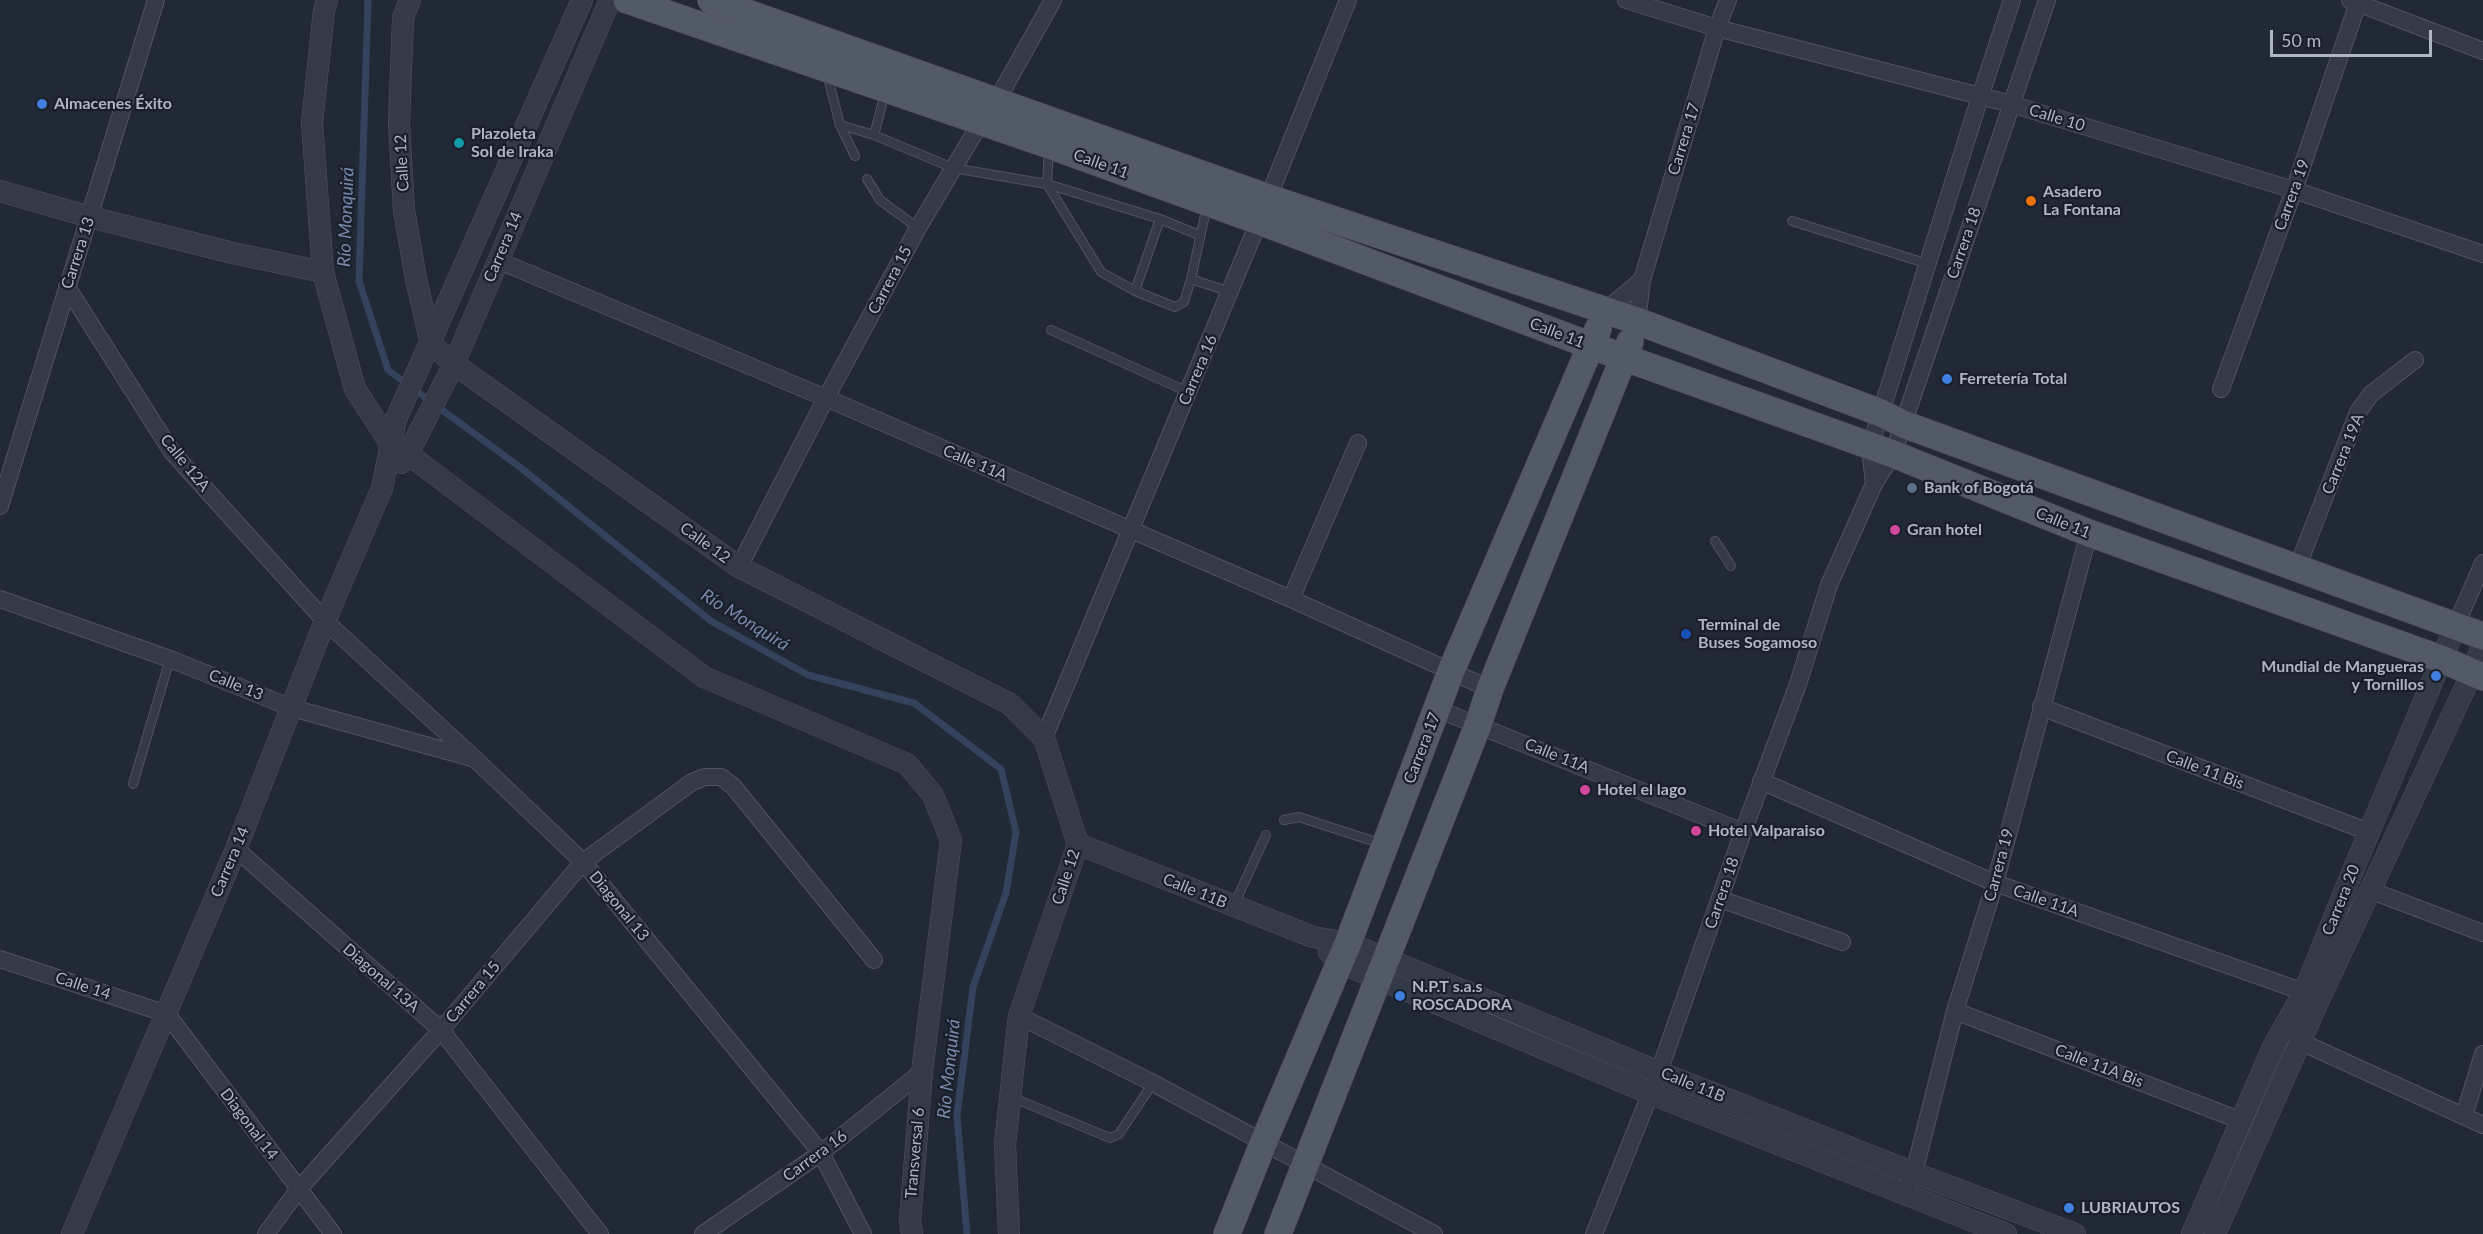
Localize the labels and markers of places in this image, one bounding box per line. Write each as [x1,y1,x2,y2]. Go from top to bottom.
place label: Almacenes Éxito [54,94,172,114]
marker: Almacenes Éxito [35,97,49,111]
place label: Plazoleta Sol de Iraka [471,124,554,162]
marker: Plazoleta Sol de Iraka [452,136,466,150]
place label: Asadero La Fontana [2043,182,2121,220]
marker: Asadero La Fontana [2024,194,2038,208]
place label: Ferretería Total [1959,369,2067,389]
marker: Ferretería Total [1940,372,1954,386]
place label: Bank of Bogotá [1924,478,2034,498]
marker: Bank of Bogotá [1905,481,1919,495]
place label: Gran hotel [1907,520,1982,540]
marker: Gran hotel [1888,523,1902,537]
place label: Terminal de Buses Sogamoso [1698,615,1817,653]
marker: Terminal de Buses Sogamoso [1679,627,1693,641]
place label: Mundial de Mangueras y Tornillos [2261,657,2424,695]
marker: Mundial de Mangueras y Tornillos [2429,669,2443,683]
place label: Hotel el lago [1597,780,1686,800]
marker: Hotel el lago [1578,783,1592,797]
place label: Hotel Valparaiso [1708,821,1825,841]
marker: Hotel Valparaiso [1689,824,1703,838]
place label: N.P.T s.a.s ROSCADORA [1412,977,1512,1015]
marker: N.P.T s.a.s ROSCADORA [1393,989,1407,1003]
place label: LUBRIAUTOS [2081,1198,2180,1218]
marker: LUBRIAUTOS [2062,1201,2076,1215]

